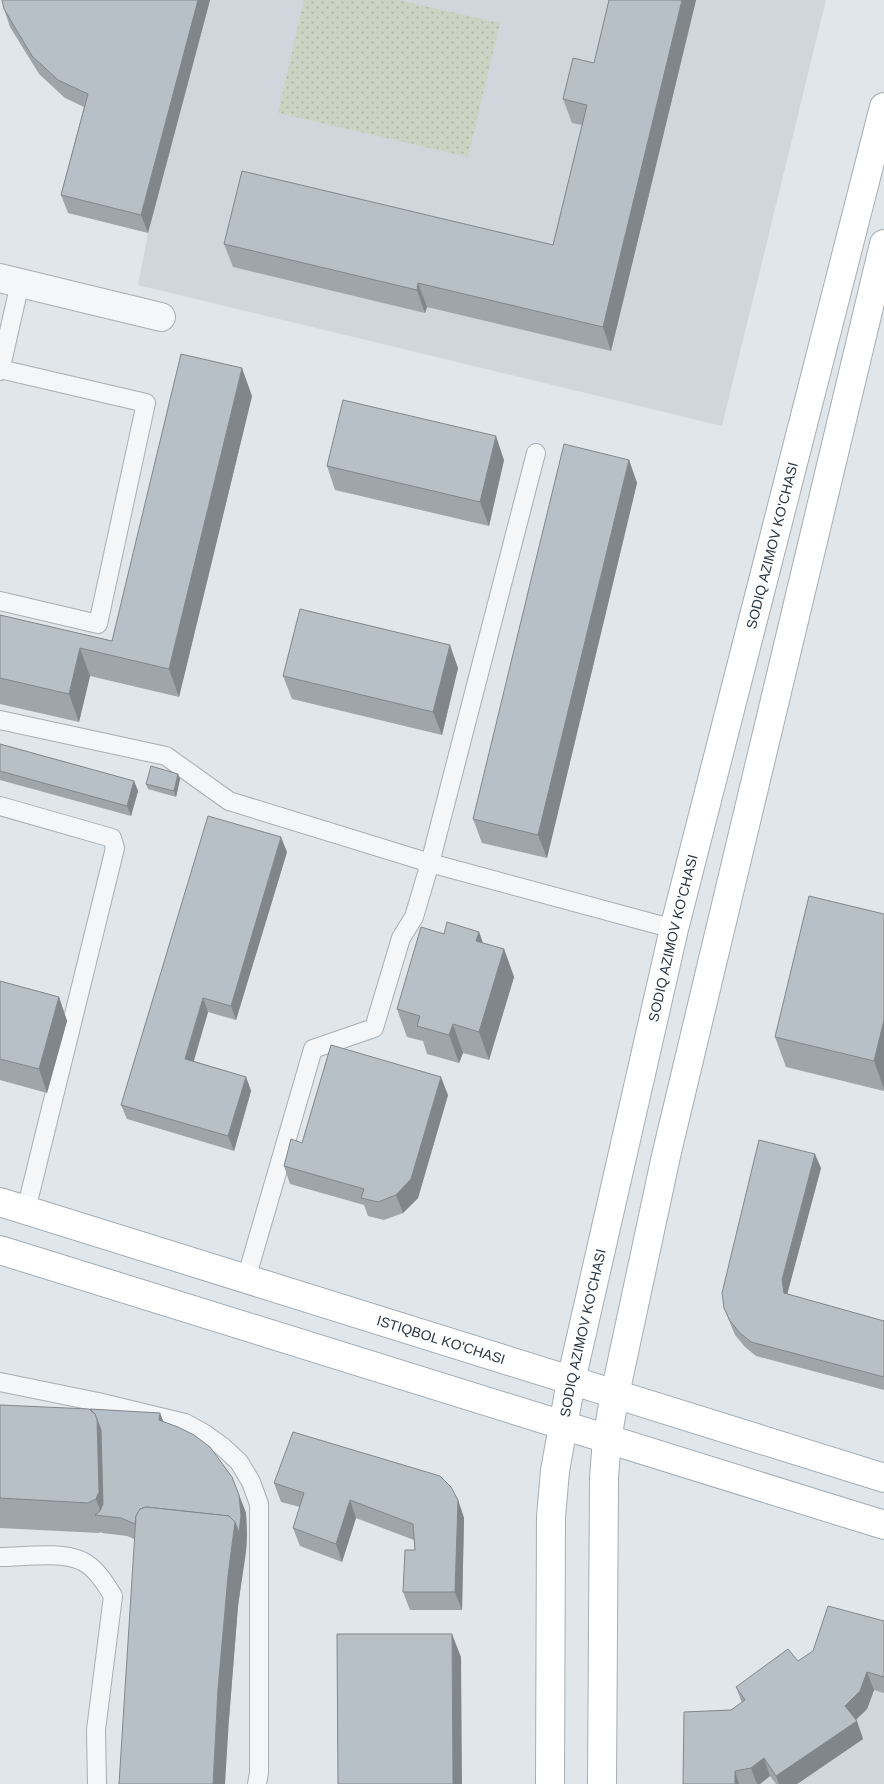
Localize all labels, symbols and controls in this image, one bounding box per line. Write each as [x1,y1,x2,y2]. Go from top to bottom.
street label: SODIQ AZIMOV KO'CHASI [743,460,801,631]
street label: SODIQ AZIMOV KO'CHASI [645,853,701,1023]
street label: SODIQ AZIMOV KO'CHASI [557,1247,609,1418]
street label: ISTIQBOL KO'CHASI [375,1312,507,1367]

